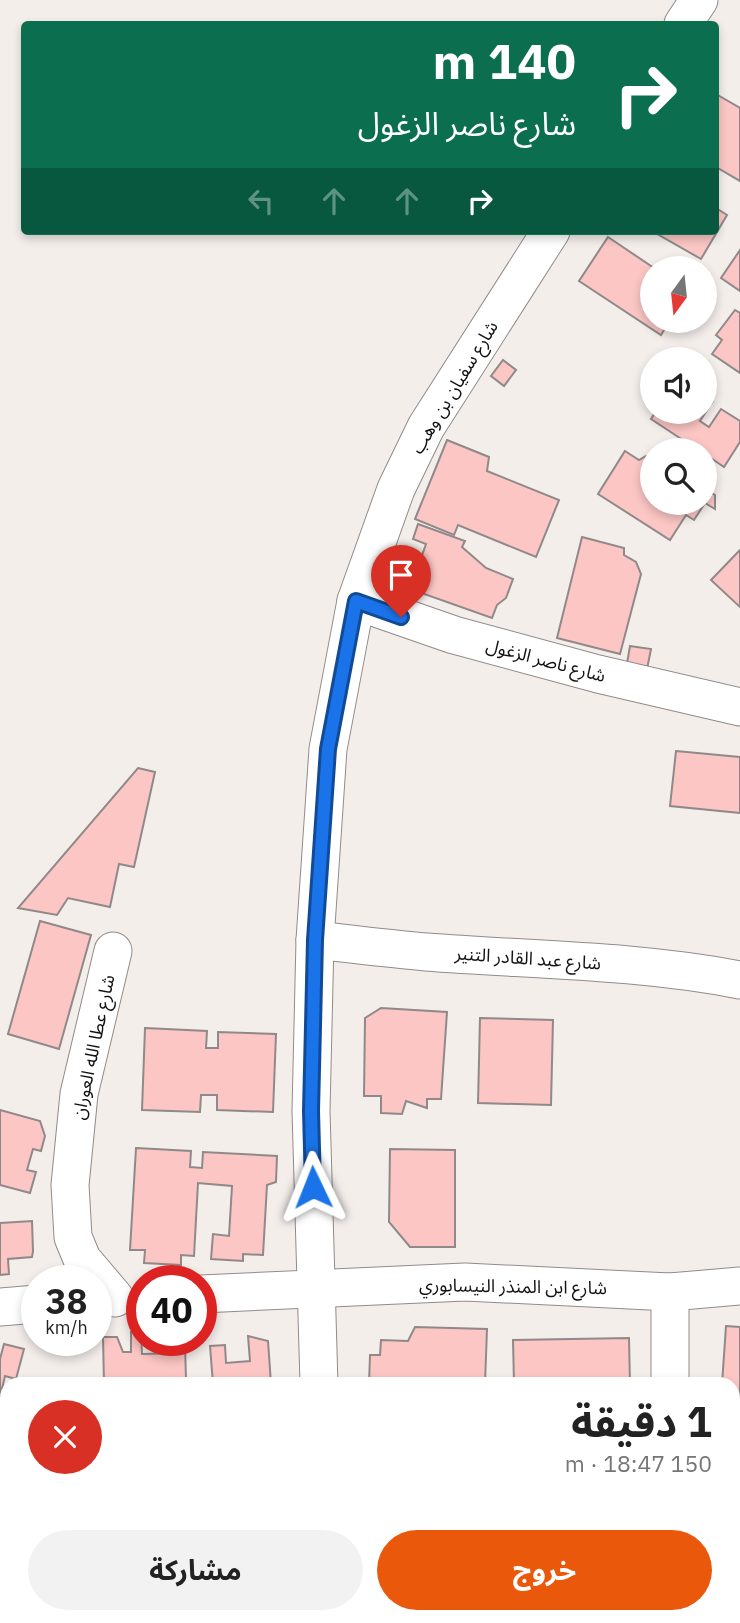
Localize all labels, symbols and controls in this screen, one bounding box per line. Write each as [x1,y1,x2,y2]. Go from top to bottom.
text: 140 m [432,29,576,92]
icon: right [600,49,691,140]
text: شارع ناصر الزغول [358,102,576,144]
icon: left [242,182,280,220]
icon: ahead [315,182,353,220]
icon: ahead [388,182,426,220]
icon: right [461,182,499,220]
north arrow [640,256,718,332]
map controls [640,256,717,515]
street label: شارع سفيان بن وهب [405,316,505,459]
button: sound [640,347,717,424]
button: search [640,438,717,515]
pin [371,545,431,617]
icon: arrive [382,556,420,594]
street label: شارع ناصر الزغول [483,633,608,690]
street label: شارع عبد القادر التنير [453,941,602,978]
street label: شارع عطا الله العوران [66,972,123,1122]
position arrow [276,1150,350,1224]
speed limit sign: 40 [126,1265,217,1356]
street label: شارع ابن المنذر النيسابوري [419,1273,607,1302]
text: 38 [45,1278,88,1324]
text: km/h [45,1316,88,1339]
text: 1 دقيقة [571,1394,712,1449]
button: close [28,1400,102,1474]
text: 150 m · 18:47 [565,1448,712,1478]
button: مشاركة [28,1530,363,1610]
button: خروج [377,1530,712,1610]

